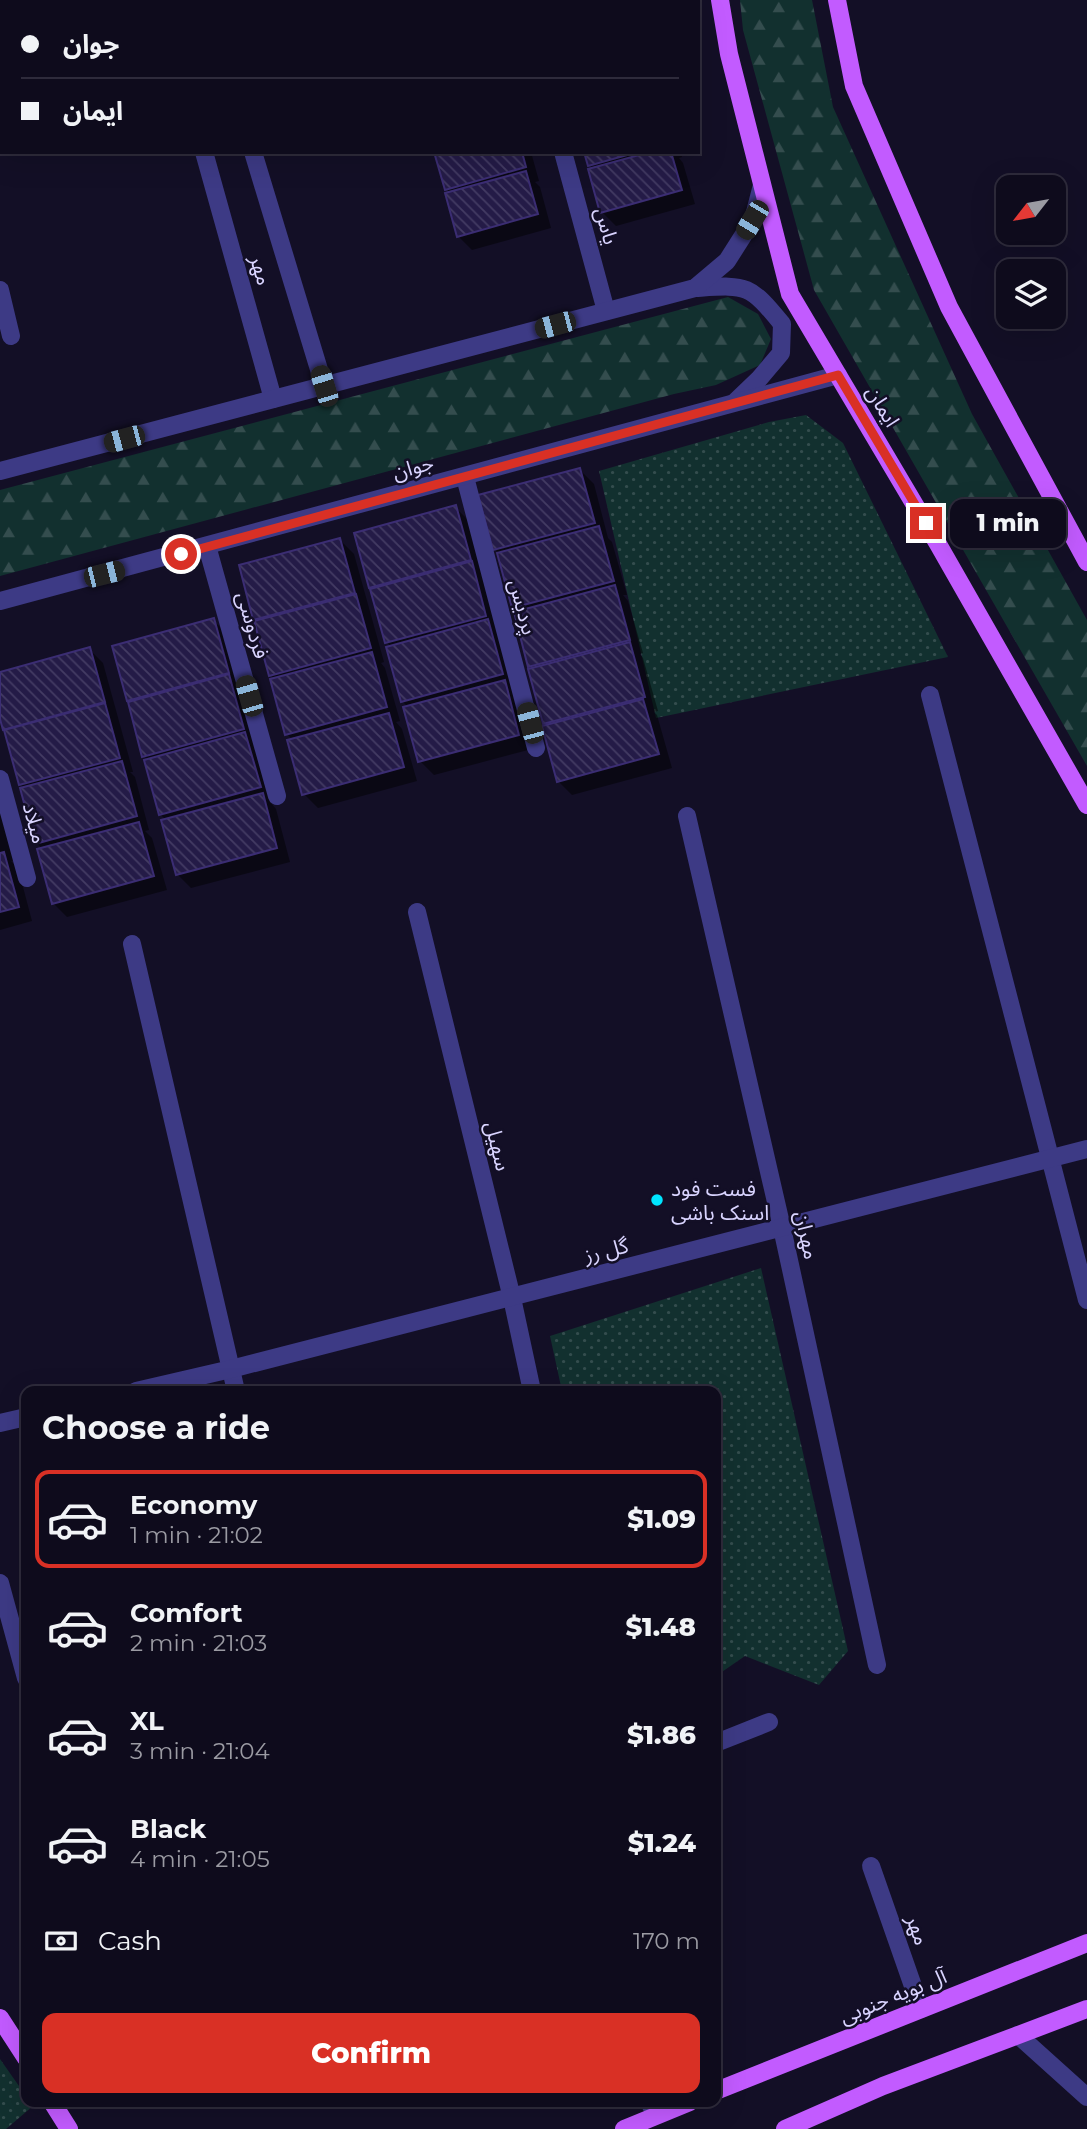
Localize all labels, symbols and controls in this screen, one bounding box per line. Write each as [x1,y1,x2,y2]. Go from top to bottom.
text: جوان [63,28,119,60]
text: ایمان [63,95,123,127]
north arrow [996,175,1066,245]
map controls [996,175,1066,329]
car [733,197,772,243]
street label: یاس [590,205,624,247]
street label: مهر [245,251,277,288]
button: layers [996,259,1066,329]
car [532,309,579,341]
car [308,363,341,409]
street label: ایمان [861,381,905,431]
car [101,423,148,455]
street label: جوان [390,450,436,484]
callout: 1 min [950,498,1066,548]
route end [910,507,942,539]
text: 1 min [976,509,1040,537]
route start [165,538,197,570]
car [82,559,127,589]
street label: پردیس [502,576,542,638]
street label: فردوسی [232,589,274,661]
car [234,673,265,719]
car [515,700,546,746]
street label: میلاد [18,800,52,846]
street label: سهیل [480,1119,516,1173]
place label: فست فود اسنک باشی [671,1176,769,1225]
marker: فست فود اسنک باشی [649,1192,665,1208]
street label: مهران [790,1209,824,1261]
street label: گل رز [580,1232,631,1268]
text: Choose a ride [42,1408,270,1447]
icon: car [46,1488,109,1551]
text: Economy [130,1489,257,1521]
text: $1.09 [627,1503,696,1535]
text: 1 min · 21:02 [130,1521,263,1549]
icon: car [46,1596,109,1659]
text: Comfort [130,1597,242,1629]
text: $1.48 [626,1611,696,1643]
text: 2 min · 21:03 [130,1629,267,1657]
icon: car [46,1704,109,1767]
text: XL [130,1705,164,1737]
text: $1.86 [627,1719,696,1751]
text: 3 min · 21:04 [130,1737,270,1765]
icon: car [46,1812,109,1875]
text: Black [130,1813,206,1845]
text: $1.24 [628,1827,696,1859]
text: 4 min · 21:05 [130,1845,270,1873]
street label: مهر [901,1911,935,1948]
icon: cash [42,1922,80,1960]
text: Cash [98,1925,162,1957]
text: 170 m [633,1927,700,1955]
street label: آل بویه جنوبی [836,1963,951,2029]
button: Confirm [42,2013,700,2093]

